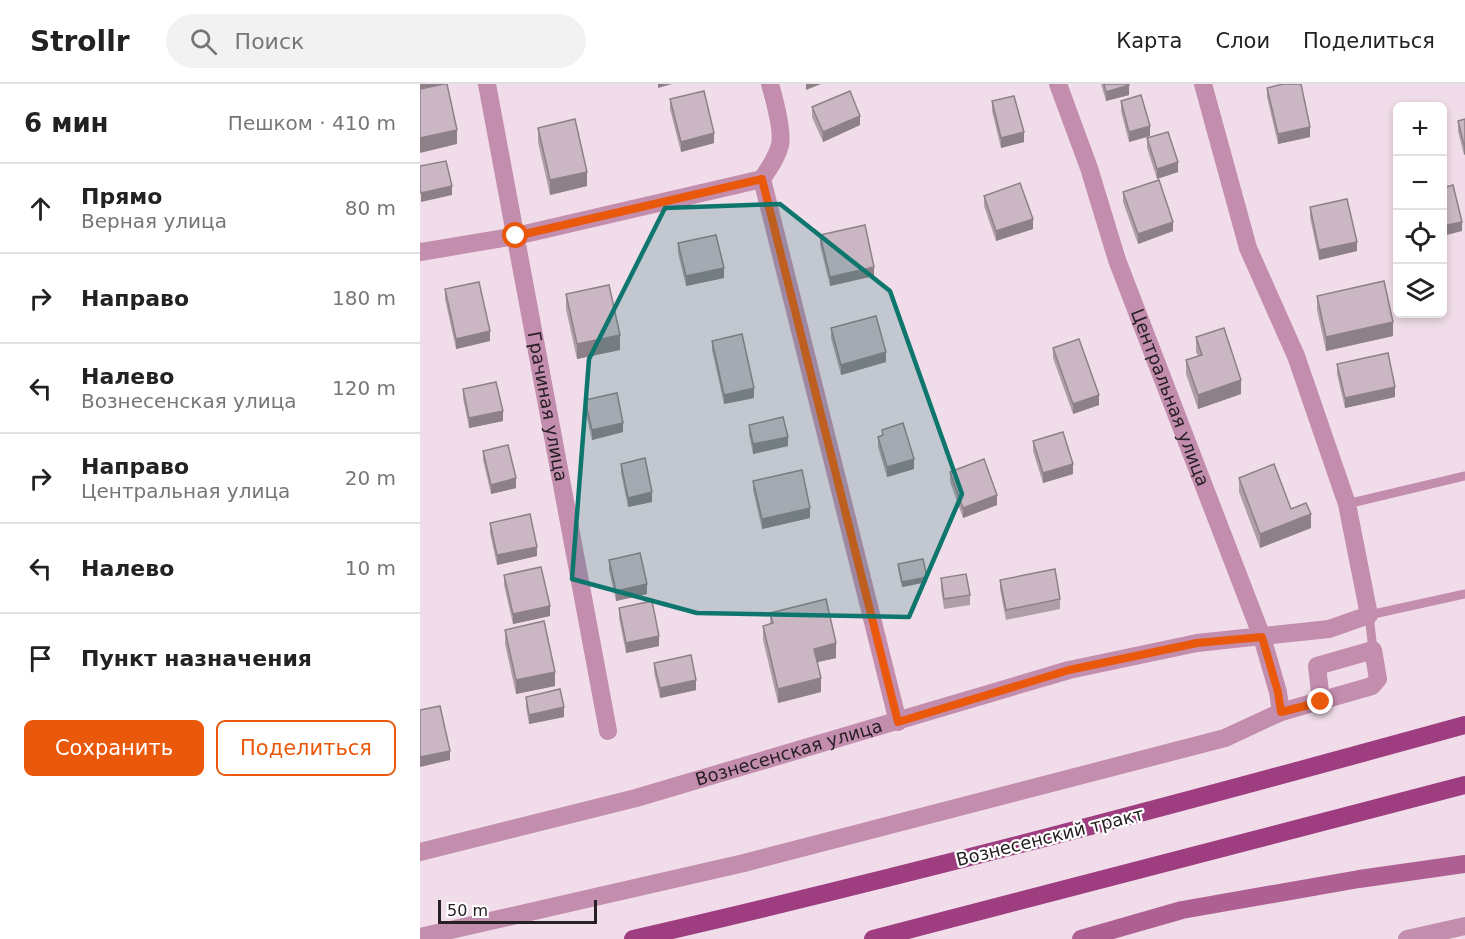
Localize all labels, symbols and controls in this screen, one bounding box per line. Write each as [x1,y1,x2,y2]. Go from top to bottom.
search box [166,14,586,68]
text: Strollr [30,25,130,58]
icon: search [187,25,220,58]
text: Поиск [235,29,304,54]
text: Карта [1116,29,1182,53]
text: Слои [1215,29,1270,53]
text: Поделиться [1303,29,1435,53]
map controls [1393,102,1447,318]
button: + [1393,102,1447,156]
text: 6 мин [24,108,109,138]
text: Пешком · 410 m [228,111,396,135]
button: − [1393,156,1447,210]
text: Прямо [81,184,162,209]
icon: ahead [24,192,57,225]
text: 80 m [345,196,396,220]
text: Верная улица [81,209,227,233]
button: locate [1393,210,1447,264]
route start [502,222,528,248]
button: layers [1393,264,1447,318]
icon: right [24,282,57,315]
text: Направо [81,286,189,311]
text: 180 m [332,286,396,310]
street label: Центральная улица [1127,306,1214,489]
street label: Грачиная улица [523,330,572,483]
text: Налево [81,364,174,389]
icon: left [24,372,57,405]
text: 120 m [332,376,396,400]
text: Вознесенская улица [81,389,297,413]
text: Направо [81,454,189,479]
icon: right [24,462,57,495]
text: 20 m [345,466,396,490]
text: Центральная улица [81,479,290,503]
icon: left [24,552,57,585]
text: Налево [81,556,174,581]
text: 10 m [345,556,396,580]
icon: arrive [24,642,57,675]
text: Пункт назначения [81,646,312,671]
route end [1307,688,1333,714]
street label: Вознесенская улица [693,715,885,790]
button: Сохранить [24,720,204,776]
button: Поделиться [216,720,396,776]
street label: Вознесенский тракт [954,803,1146,870]
scale bar [438,897,597,924]
text: 50 m [447,901,488,920]

